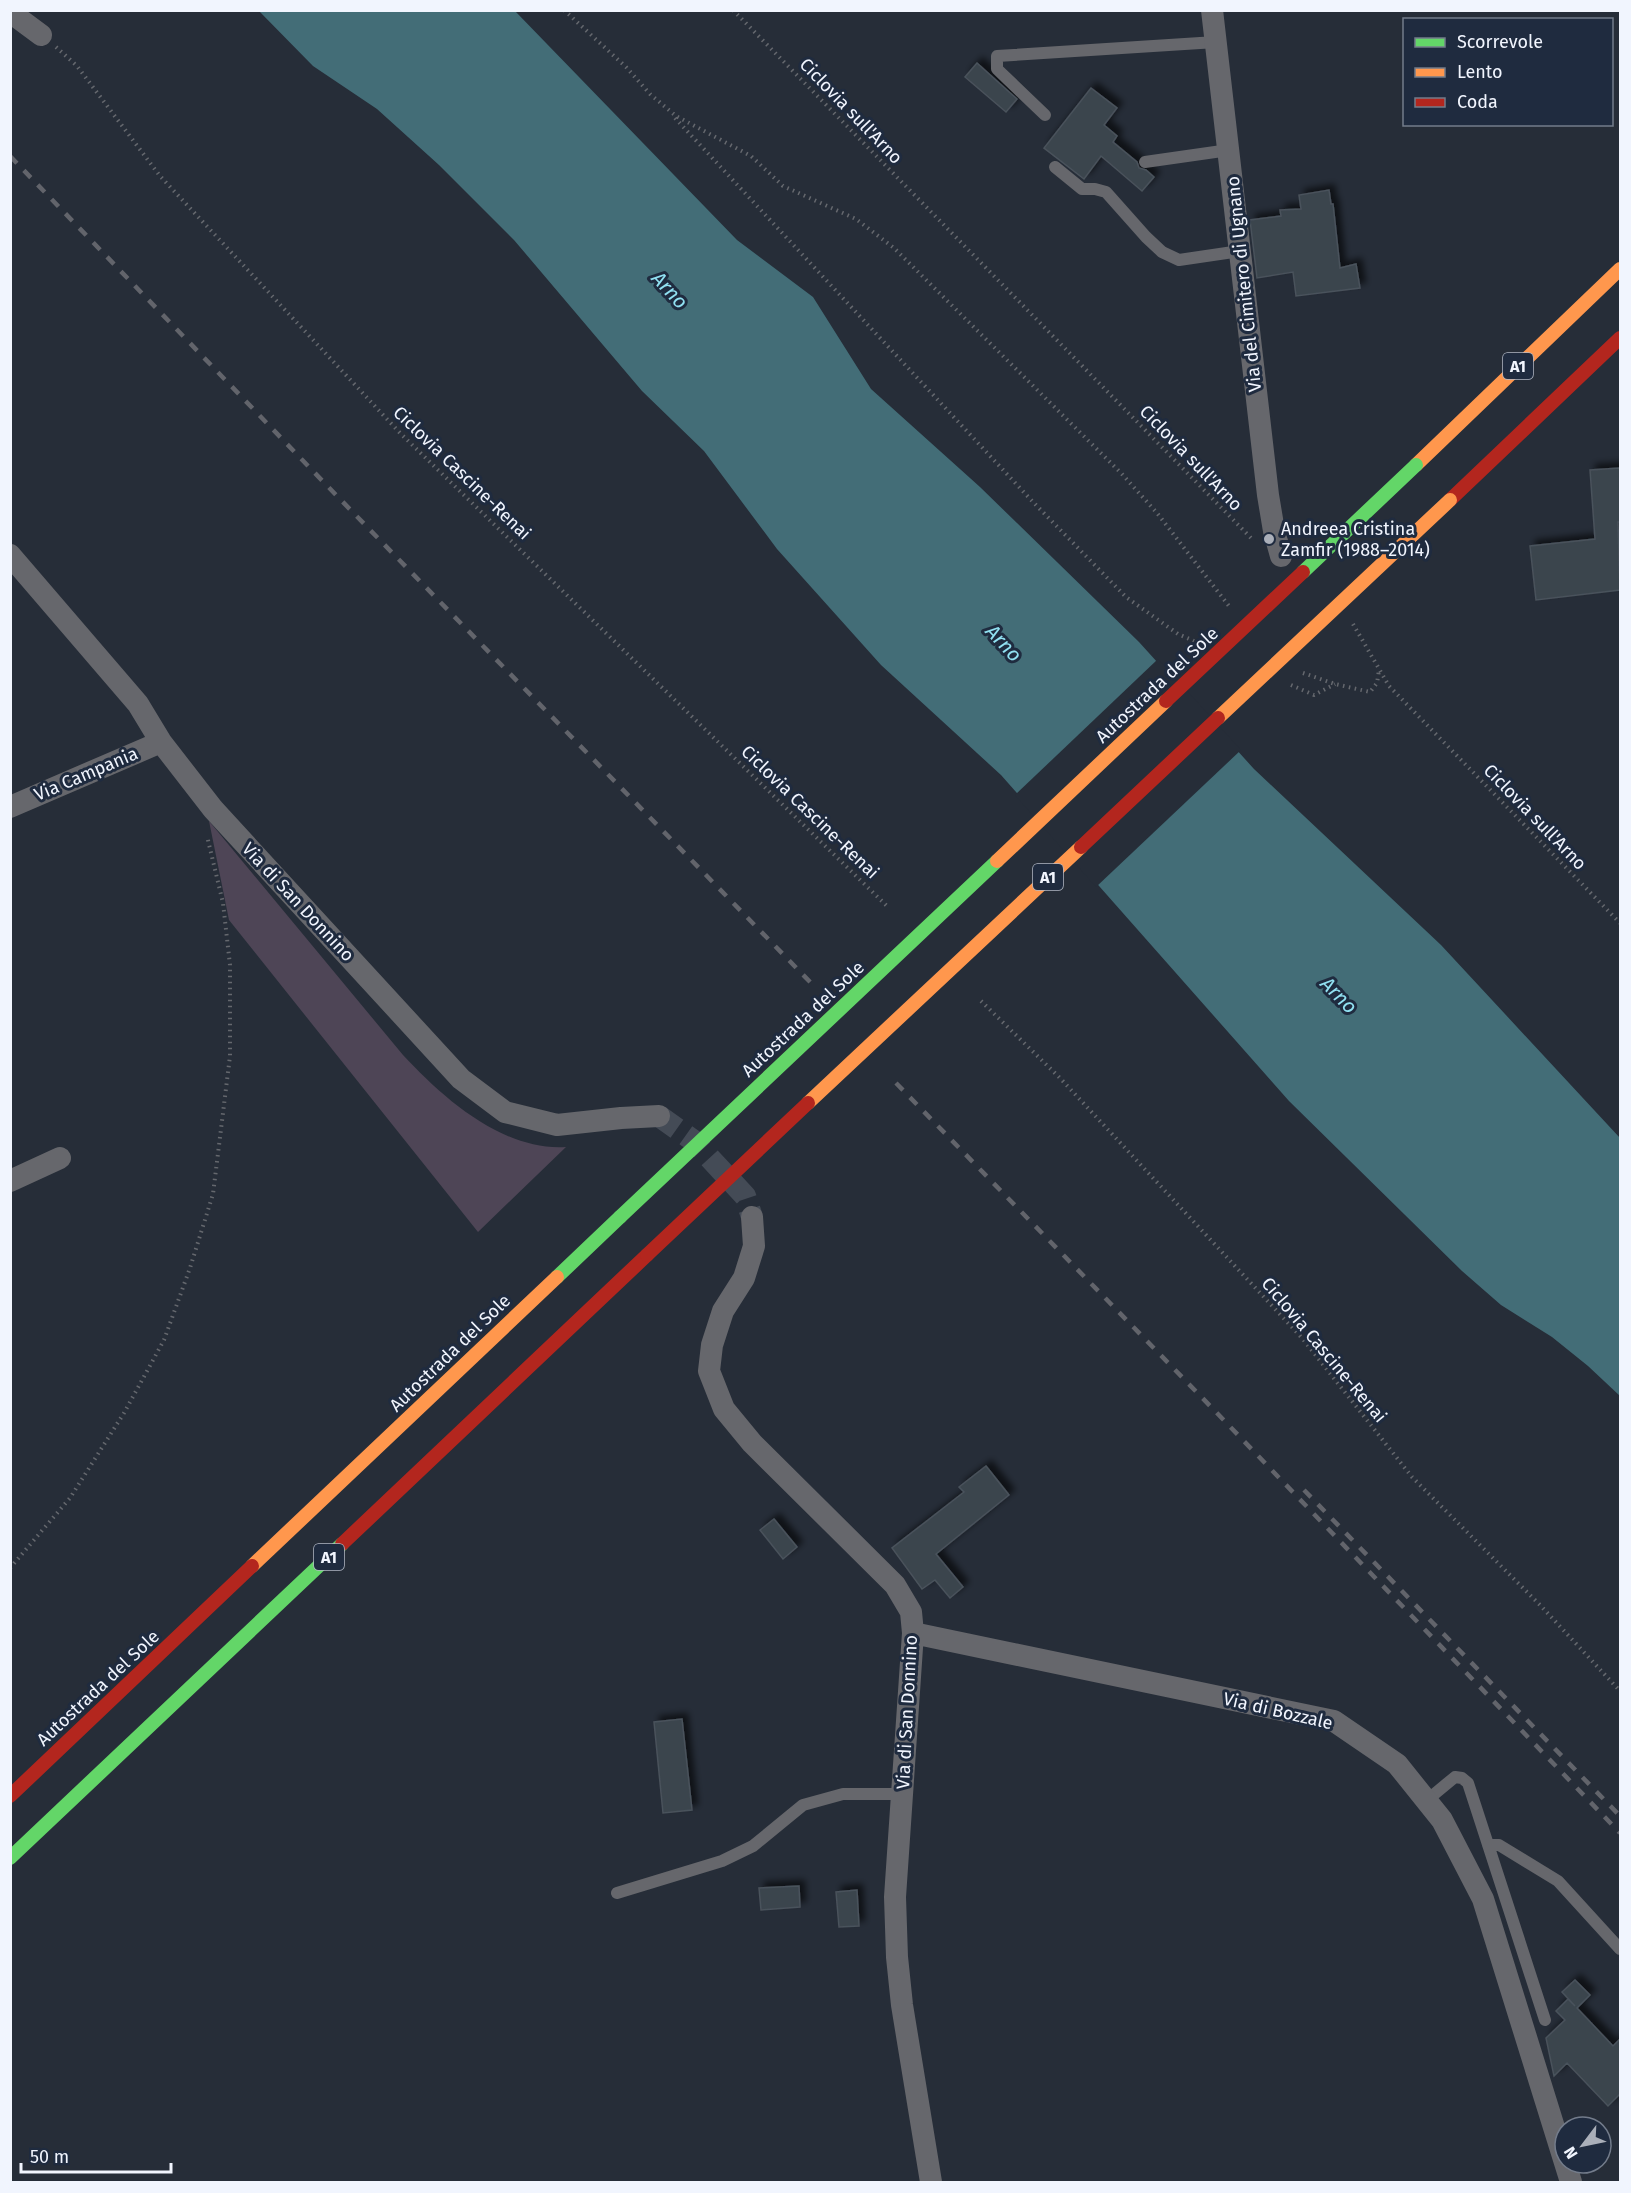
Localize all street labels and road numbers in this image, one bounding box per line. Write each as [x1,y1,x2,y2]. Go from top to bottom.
street label: Ciclovia sull'Arno [795,53,907,169]
street label: Via del Cimitero di Ugnano [1222,175,1266,393]
road number: A1 [1503,353,1533,379]
street label: Ciclovia sull'Arno [1135,400,1247,516]
street label: Ciclovia Cascine-Renai [389,402,535,544]
street label: Autostrada del Sole [1091,622,1223,748]
street label: Ciclovia Cascine-Renai [737,741,883,883]
street label: Via Campania [31,742,141,806]
street label: Ciclovia sull'Arno [1479,759,1591,875]
street label: Via di San Donnino [237,838,359,966]
road number: A1 [1033,864,1063,890]
street label: Autostrada del Sole [737,956,869,1082]
street label: Ciclovia Cascine-Renai [1257,1273,1391,1427]
street label: Autostrada del Sole [385,1290,515,1416]
road number: A1 [314,1544,344,1570]
street label: Autostrada del Sole [32,1625,164,1751]
street label: Via di San Donnino [892,1634,922,1790]
street label: Via di Bozzale [1221,1688,1335,1734]

